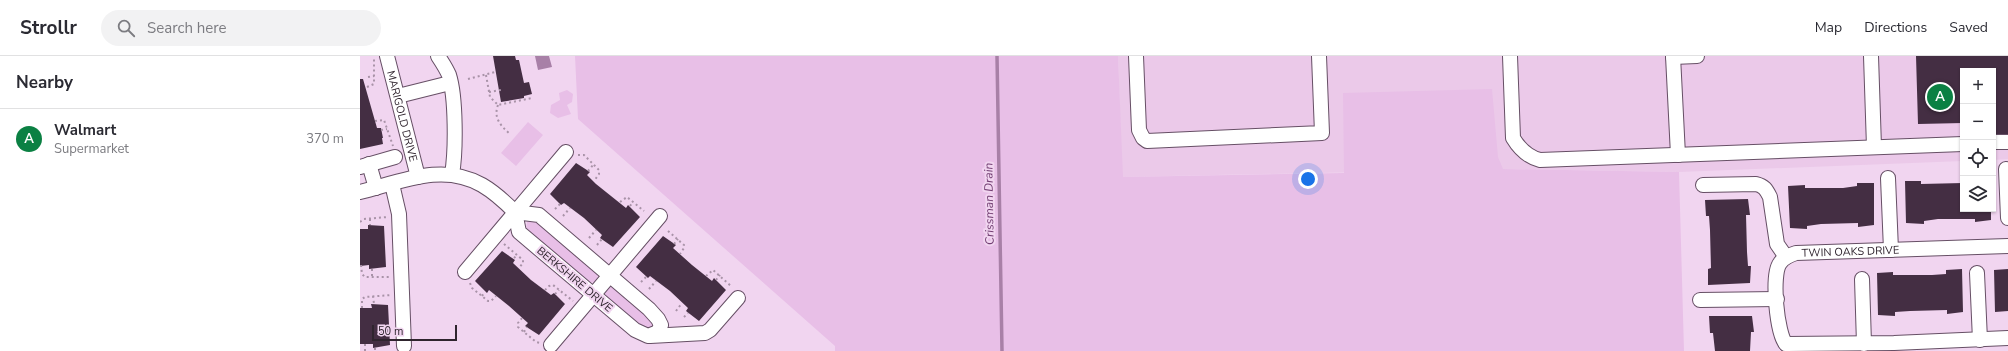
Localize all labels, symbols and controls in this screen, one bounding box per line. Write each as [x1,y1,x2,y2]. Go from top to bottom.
search box [101,10,381,46]
text: Strollr [20,15,77,41]
icon: search [115,17,137,39]
text: Search here [147,18,227,38]
text: Map [1815,18,1842,37]
text: Directions [1864,18,1927,37]
text: Saved [1949,18,1988,37]
map controls [1960,68,1996,212]
button: + [1960,68,1996,104]
street label: MARIGOLD DRIVE [383,69,421,163]
text: Nearby [16,71,73,94]
pin: A [1927,82,1953,112]
button: − [1960,104,1996,140]
text: Walmart [54,120,116,140]
text: A [24,130,34,148]
text: 370 m [306,130,344,148]
text: Supermarket [54,140,129,158]
button: locate [1960,140,1996,176]
water label: Crissman Drain [980,163,998,245]
your location [1298,169,1318,189]
button: layers [1960,176,1996,212]
street label: BERKSHIRE DRIVE [534,243,616,316]
street label: TWIN OAKS DRIVE [1801,243,1900,261]
scale bar [372,323,457,342]
text: 50 m [378,324,403,339]

